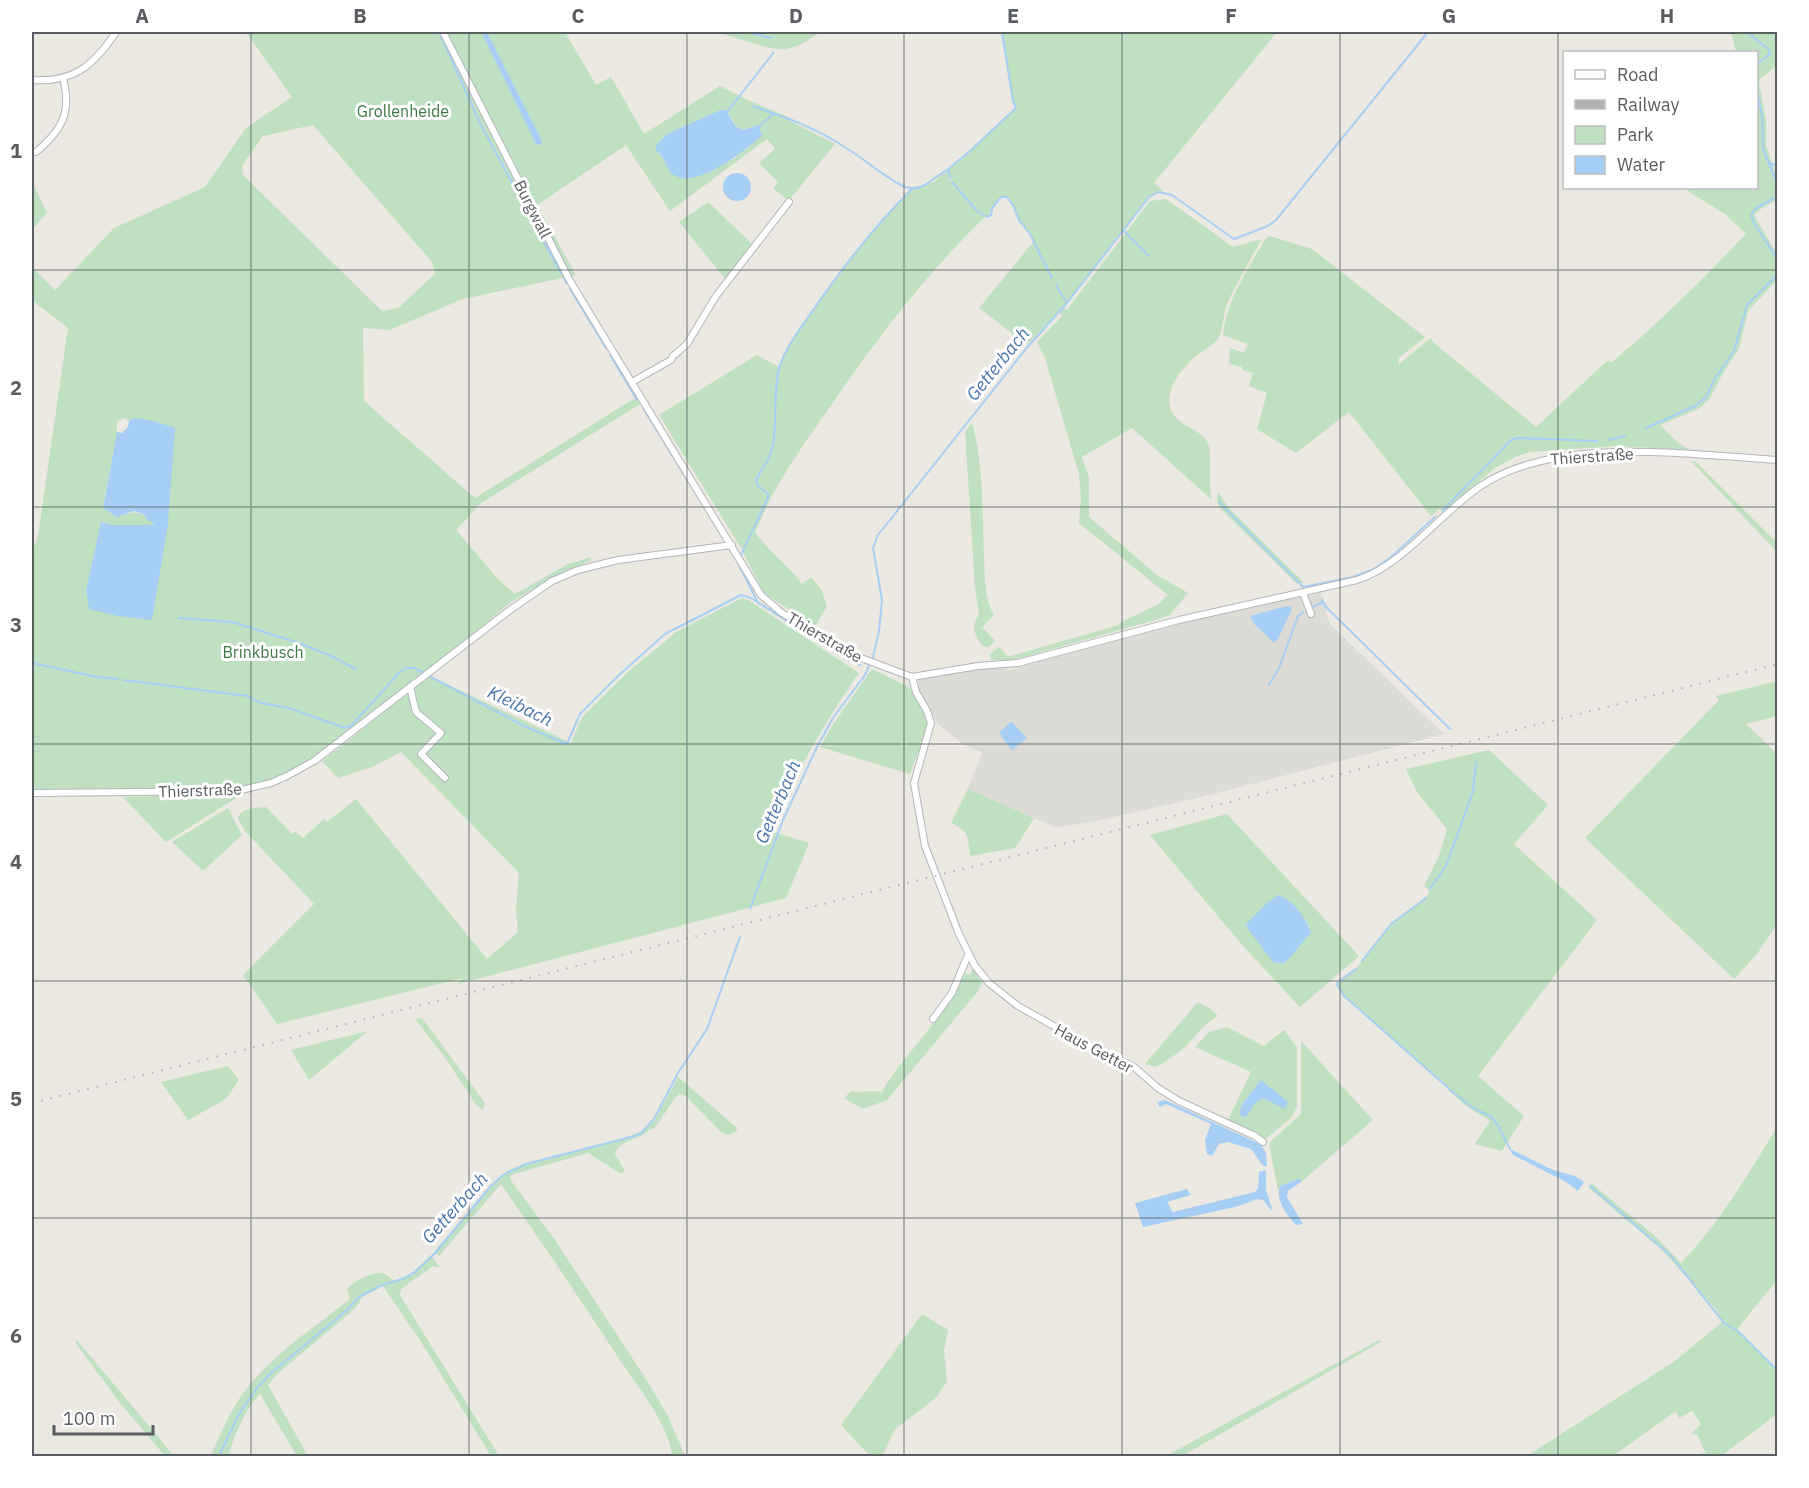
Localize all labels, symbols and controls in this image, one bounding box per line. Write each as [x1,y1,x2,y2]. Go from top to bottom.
text: A [135,2,149,29]
text: B [353,2,367,29]
text: C [571,2,585,29]
text: D [789,2,803,29]
text: E [1007,2,1019,29]
text: F [1225,2,1237,29]
text: G [1442,2,1456,29]
text: H [1660,2,1674,29]
legend [1563,51,1758,189]
text: Road [1617,63,1658,86]
text: Railway [1617,93,1679,116]
park label: Grollenheide [357,101,449,121]
text: Park [1617,123,1654,146]
text: 1 [10,137,22,164]
text: Water [1617,153,1666,176]
street label: Burgwall [510,176,556,242]
water label: Getterbach [961,322,1034,405]
text: 2 [10,374,22,401]
street label: Thierstraße [1550,443,1635,469]
street label: Thierstraße [784,607,866,667]
text: 3 [10,611,22,638]
park label: Brinkbusch [222,642,304,662]
water label: Kleibach [484,680,557,731]
water label: Getterbach [750,757,805,847]
street label: Thierstraße [158,779,242,801]
text: 4 [10,848,22,875]
street label: Haus Getter [1051,1019,1137,1077]
text: 5 [10,1085,22,1112]
water label: Getterbach [417,1167,493,1248]
text: 6 [10,1322,22,1349]
scale bar [54,1398,153,1436]
text: 100 m [63,1407,115,1430]

